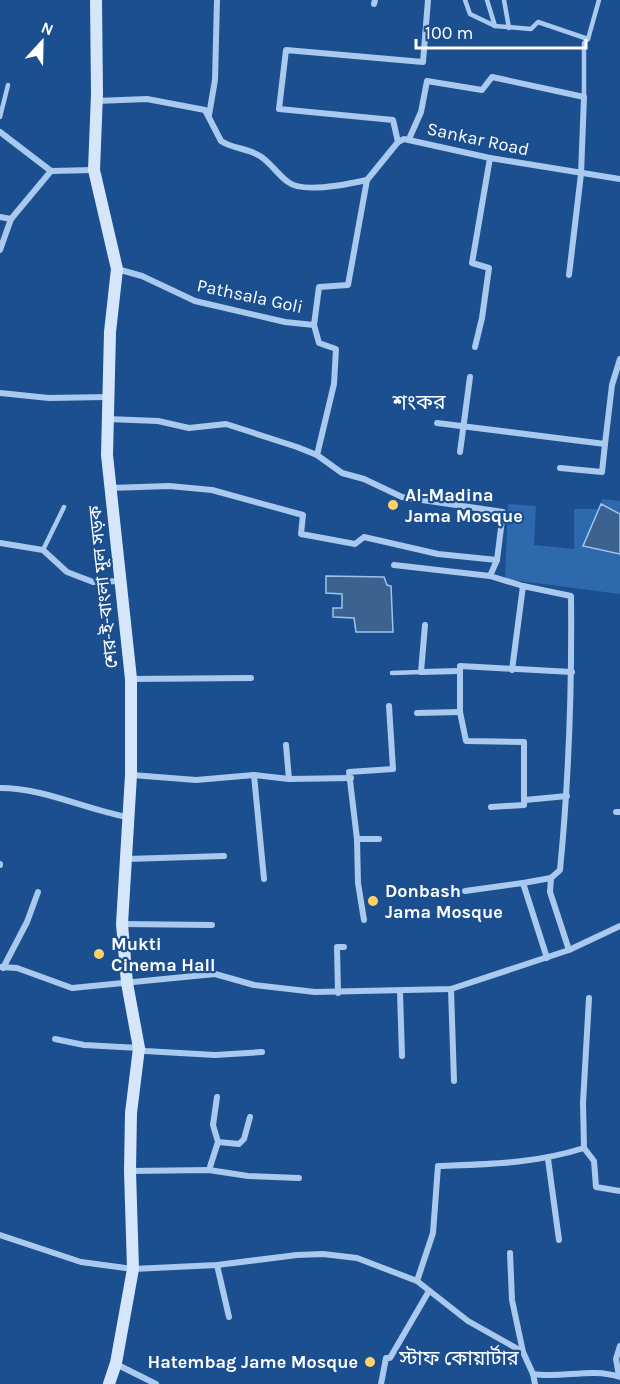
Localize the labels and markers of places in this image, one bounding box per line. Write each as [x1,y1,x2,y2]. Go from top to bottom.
place label: Al-Madina Jama Mosque [405,484,523,527]
marker: Al-Madina Jama Mosque [386,498,400,512]
place label: Donbash Jama Mosque [385,880,503,923]
marker: Donbash Jama Mosque [366,894,380,908]
place label: Mukti Cinema Hall [111,933,215,976]
marker: Mukti Cinema Hall [92,947,106,961]
place label: Hatembag Jame Mosque [148,1351,358,1373]
marker: Hatembag Jame Mosque [363,1355,377,1369]

